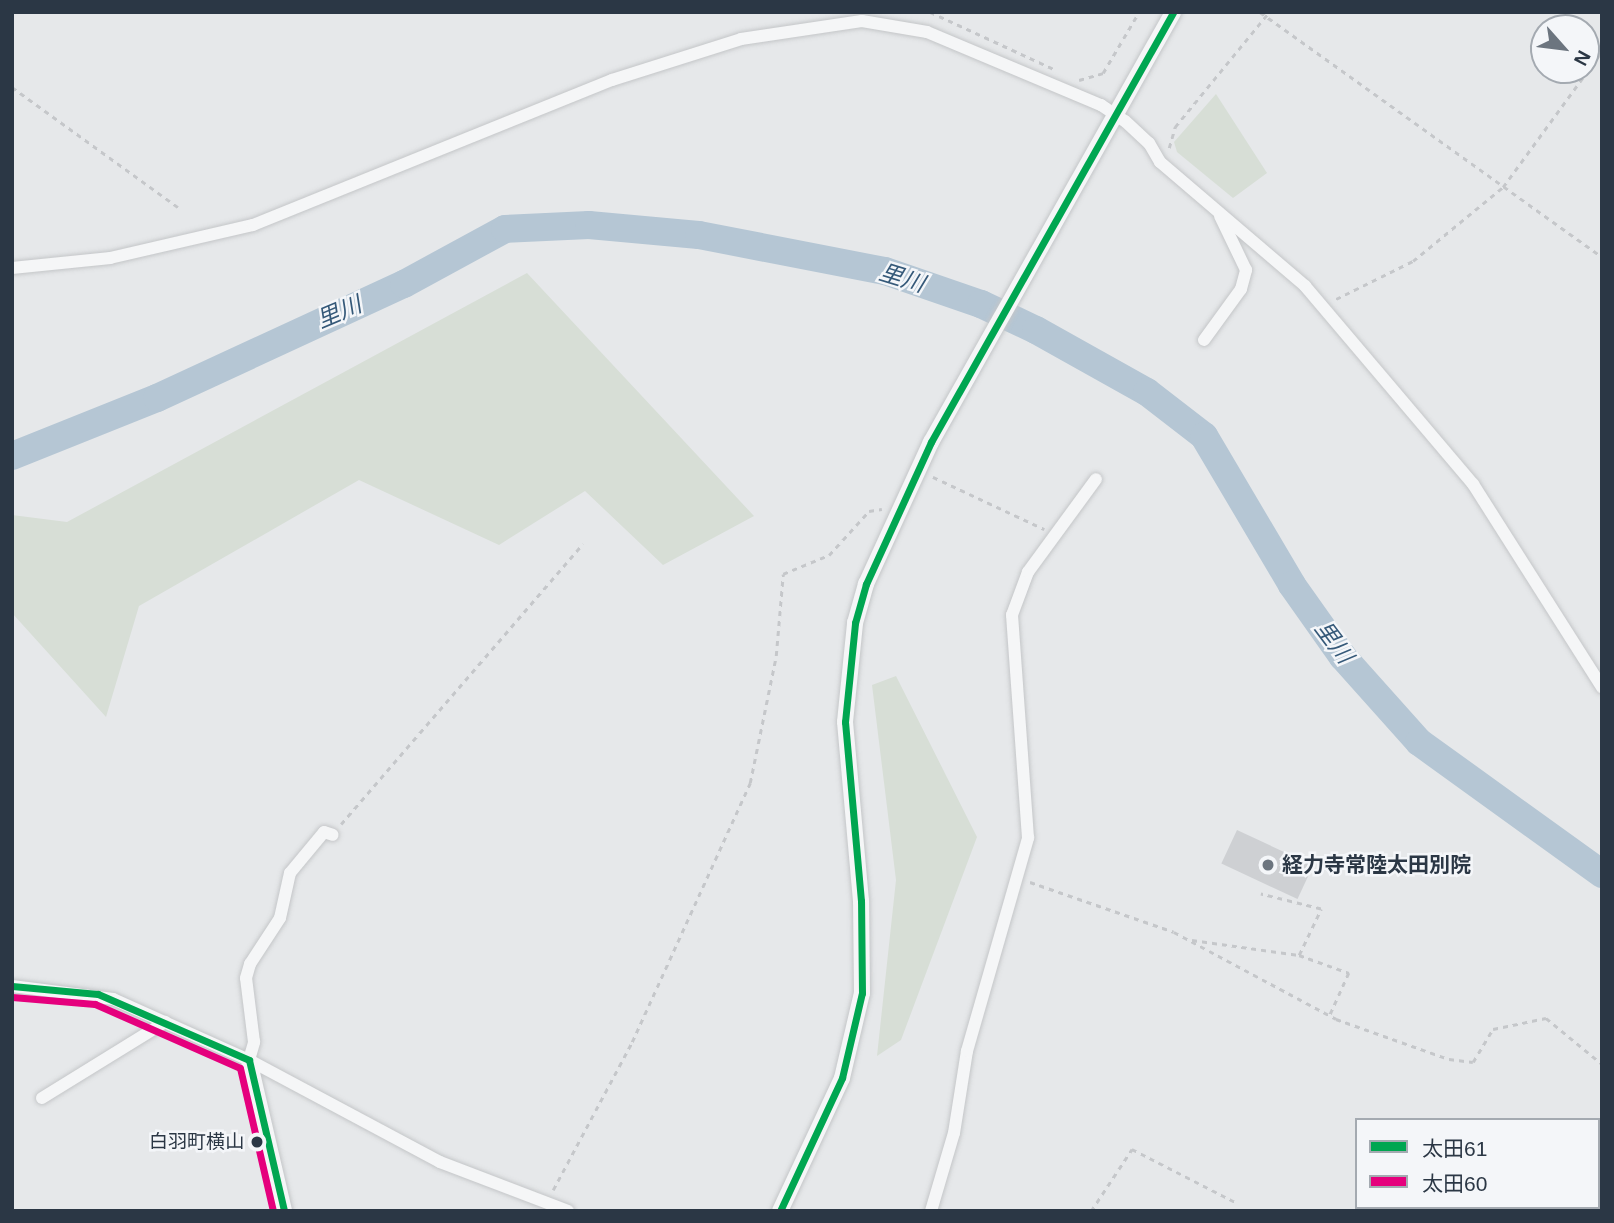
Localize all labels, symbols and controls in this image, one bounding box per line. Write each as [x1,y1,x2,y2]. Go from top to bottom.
north arrow [1530,14,1600,84]
text: N [1570,47,1595,69]
water label: 里川 [876,258,928,298]
water label: 里川 [312,290,366,334]
water label: 里川 [1309,615,1359,669]
place label: 経力寺常陸太田別院 [1282,852,1471,878]
marker: 経力寺常陸太田別院 [1260,857,1276,873]
legend [1355,1118,1600,1209]
place label: 白羽町横山 [149,1131,244,1153]
marker: 白羽町横山 [250,1135,264,1149]
text: 太田61 [1422,1137,1487,1160]
text: 太田60 [1422,1172,1487,1195]

